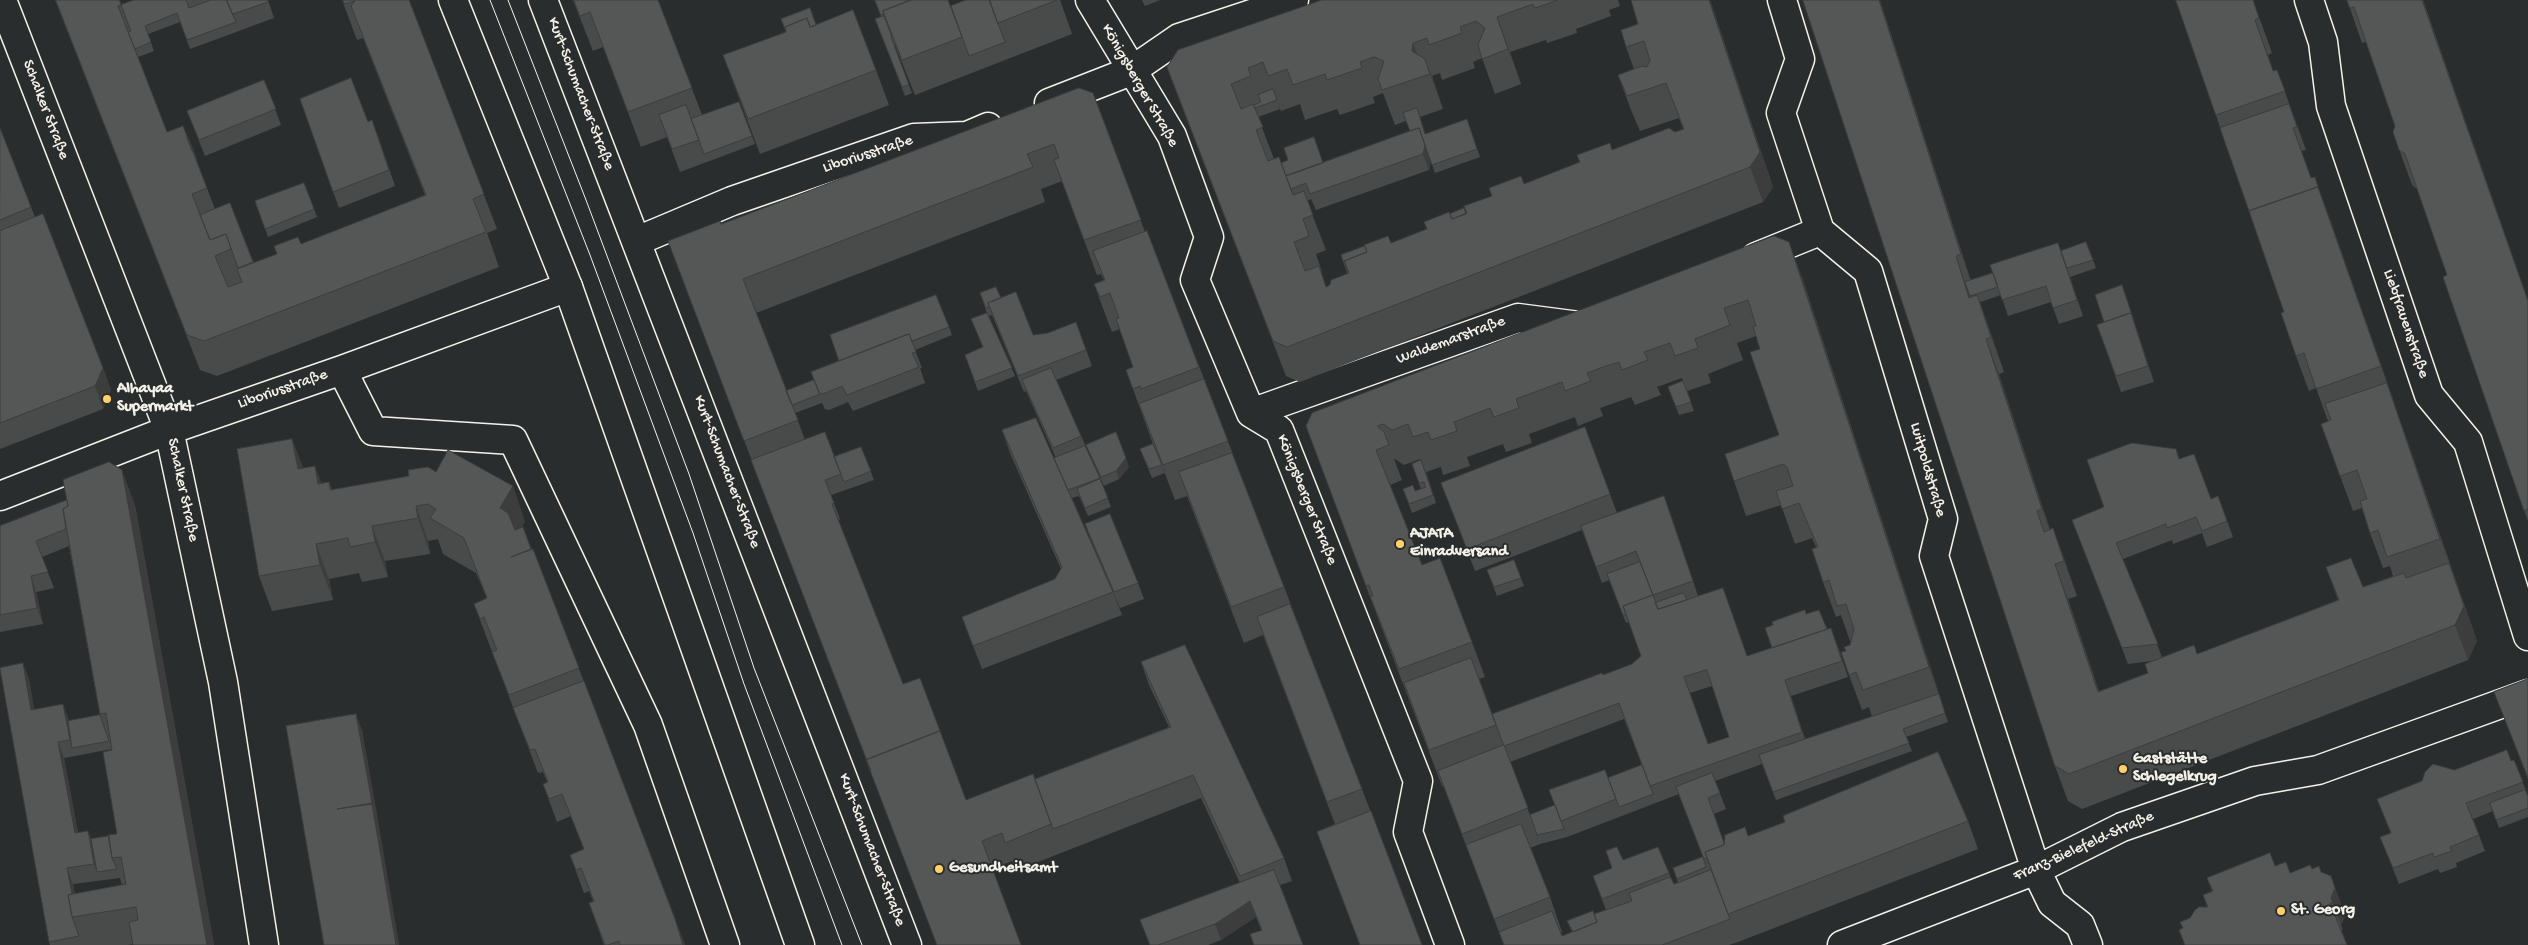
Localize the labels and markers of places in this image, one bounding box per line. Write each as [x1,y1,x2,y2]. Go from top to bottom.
place label: Alhayaa Supermarkt [117,380,193,418]
marker: Alhayaa Supermarkt [101,393,113,405]
place label: AJATA Einradversand [1410,525,1508,563]
marker: AJATA Einradversand [1394,538,1406,550]
place label: Gaststätte Schlegelkrug [2133,750,2217,788]
marker: Gaststätte Schlegelkrug [2117,763,2129,775]
place label: Gesundheitsamt [949,859,1057,879]
marker: Gesundheitsamt [933,863,945,875]
place label: St. Georg [2291,901,2355,921]
marker: St. Georg [2275,905,2287,917]

